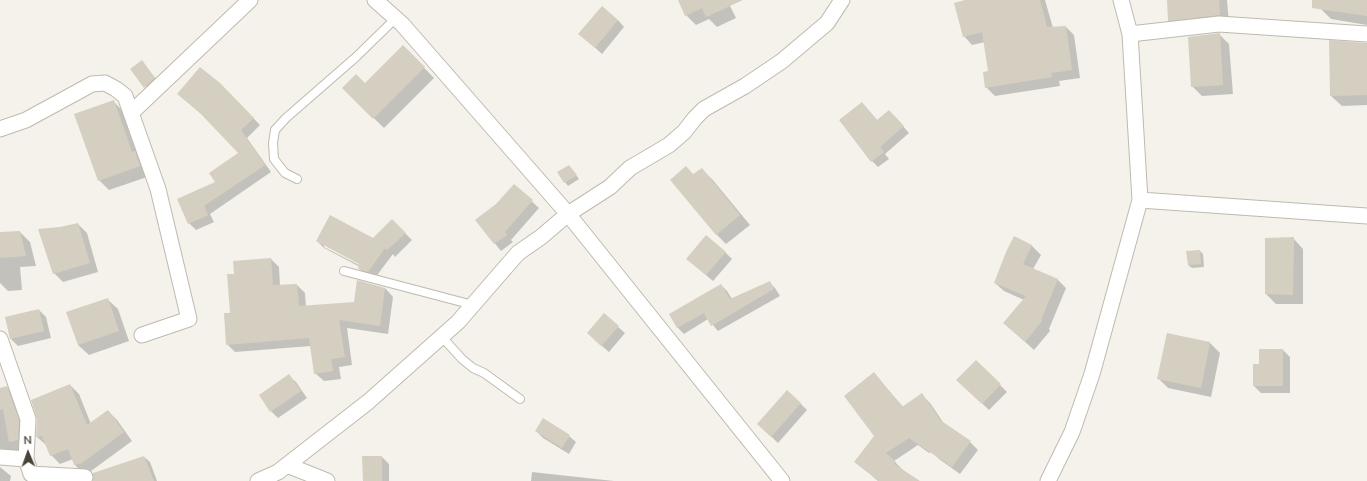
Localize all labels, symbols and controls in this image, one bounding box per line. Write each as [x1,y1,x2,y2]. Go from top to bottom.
north arrow [8,433,48,473]
text: N [23,433,32,448]

